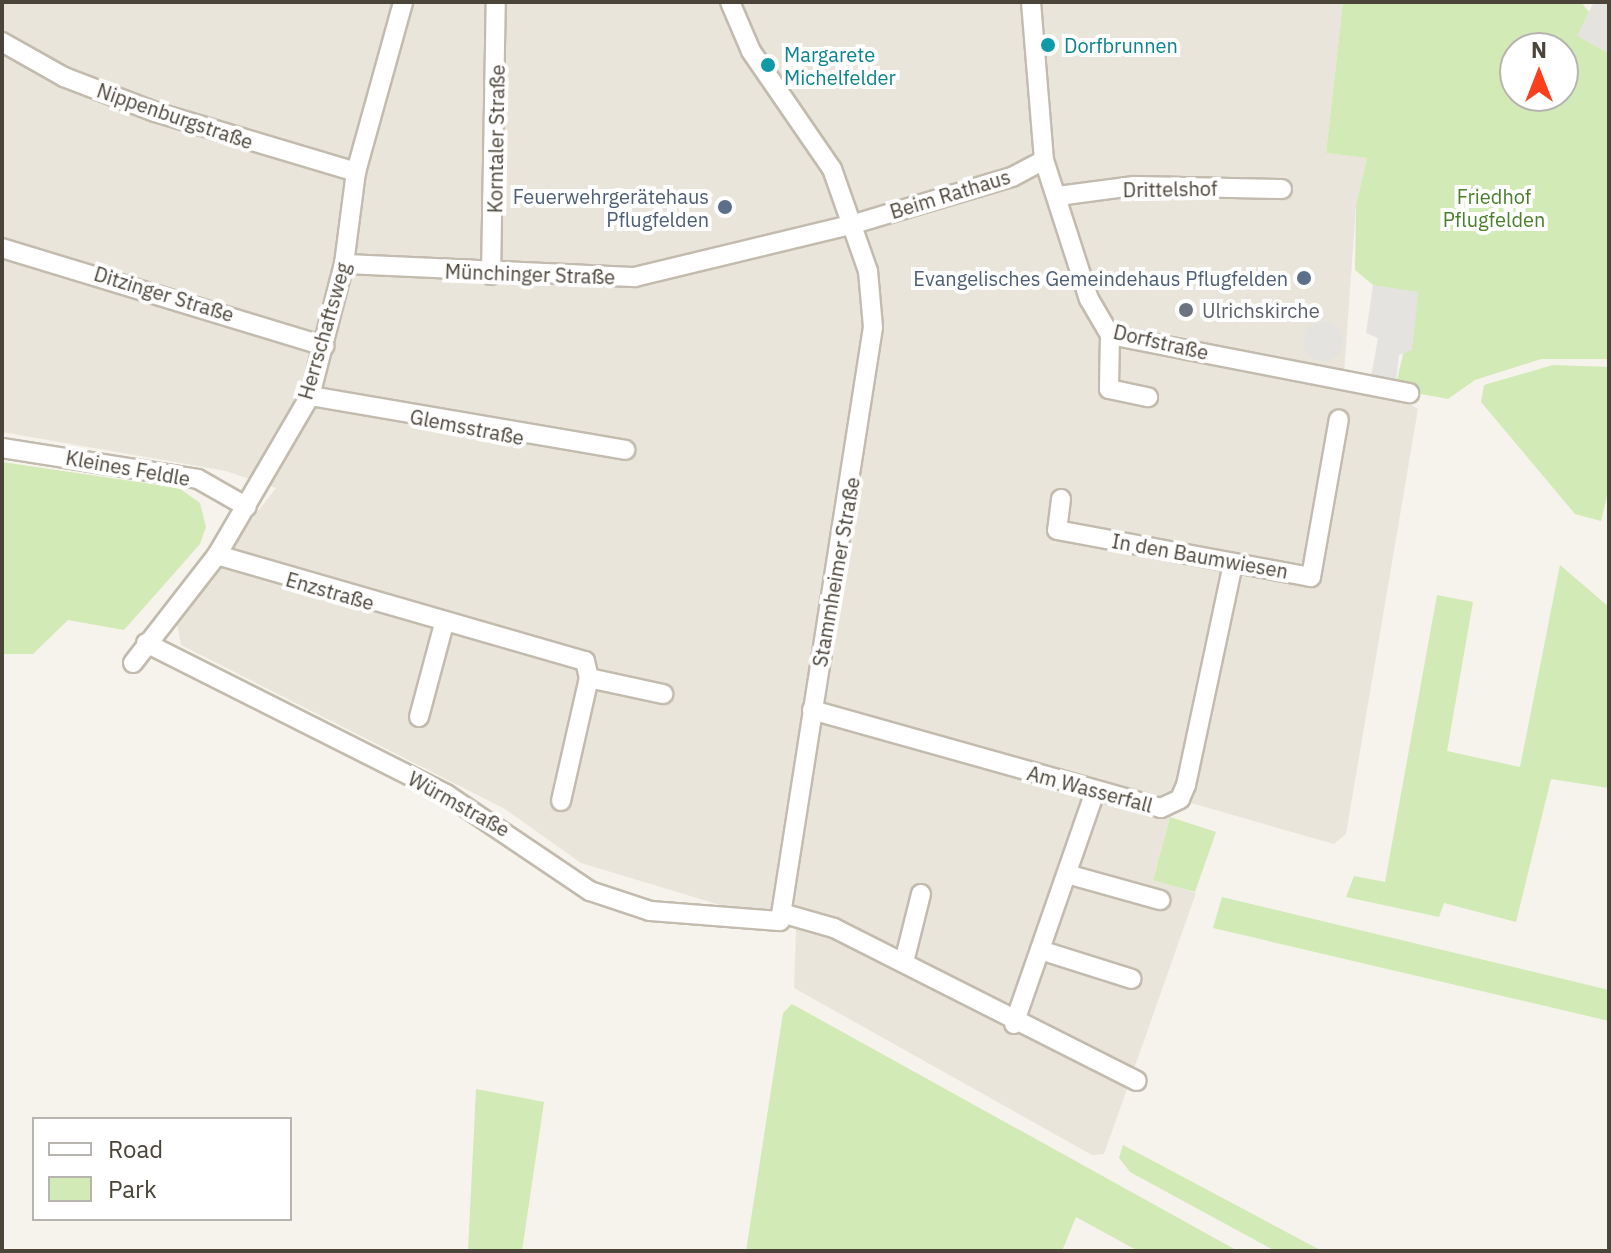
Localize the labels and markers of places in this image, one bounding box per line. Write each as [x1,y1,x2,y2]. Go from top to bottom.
place label: Dorfbrunnen [1064,33,1178,57]
marker: Dorfbrunnen [1039,36,1057,54]
place label: Margarete Michelfelder [784,42,896,89]
marker: Margarete Michelfelder [759,56,777,74]
place label: Feuerwehrgerätehaus Pflugfelden [513,184,709,231]
marker: Feuerwehrgerätehaus Pflugfelden [716,198,734,216]
place label: Evangelisches Gemeindehaus Pflugfelden [913,266,1288,290]
marker: Evangelisches Gemeindehaus Pflugfelden [1295,269,1313,287]
place label: Ulrichskirche [1202,298,1320,322]
marker: Ulrichskirche [1177,301,1195,319]

